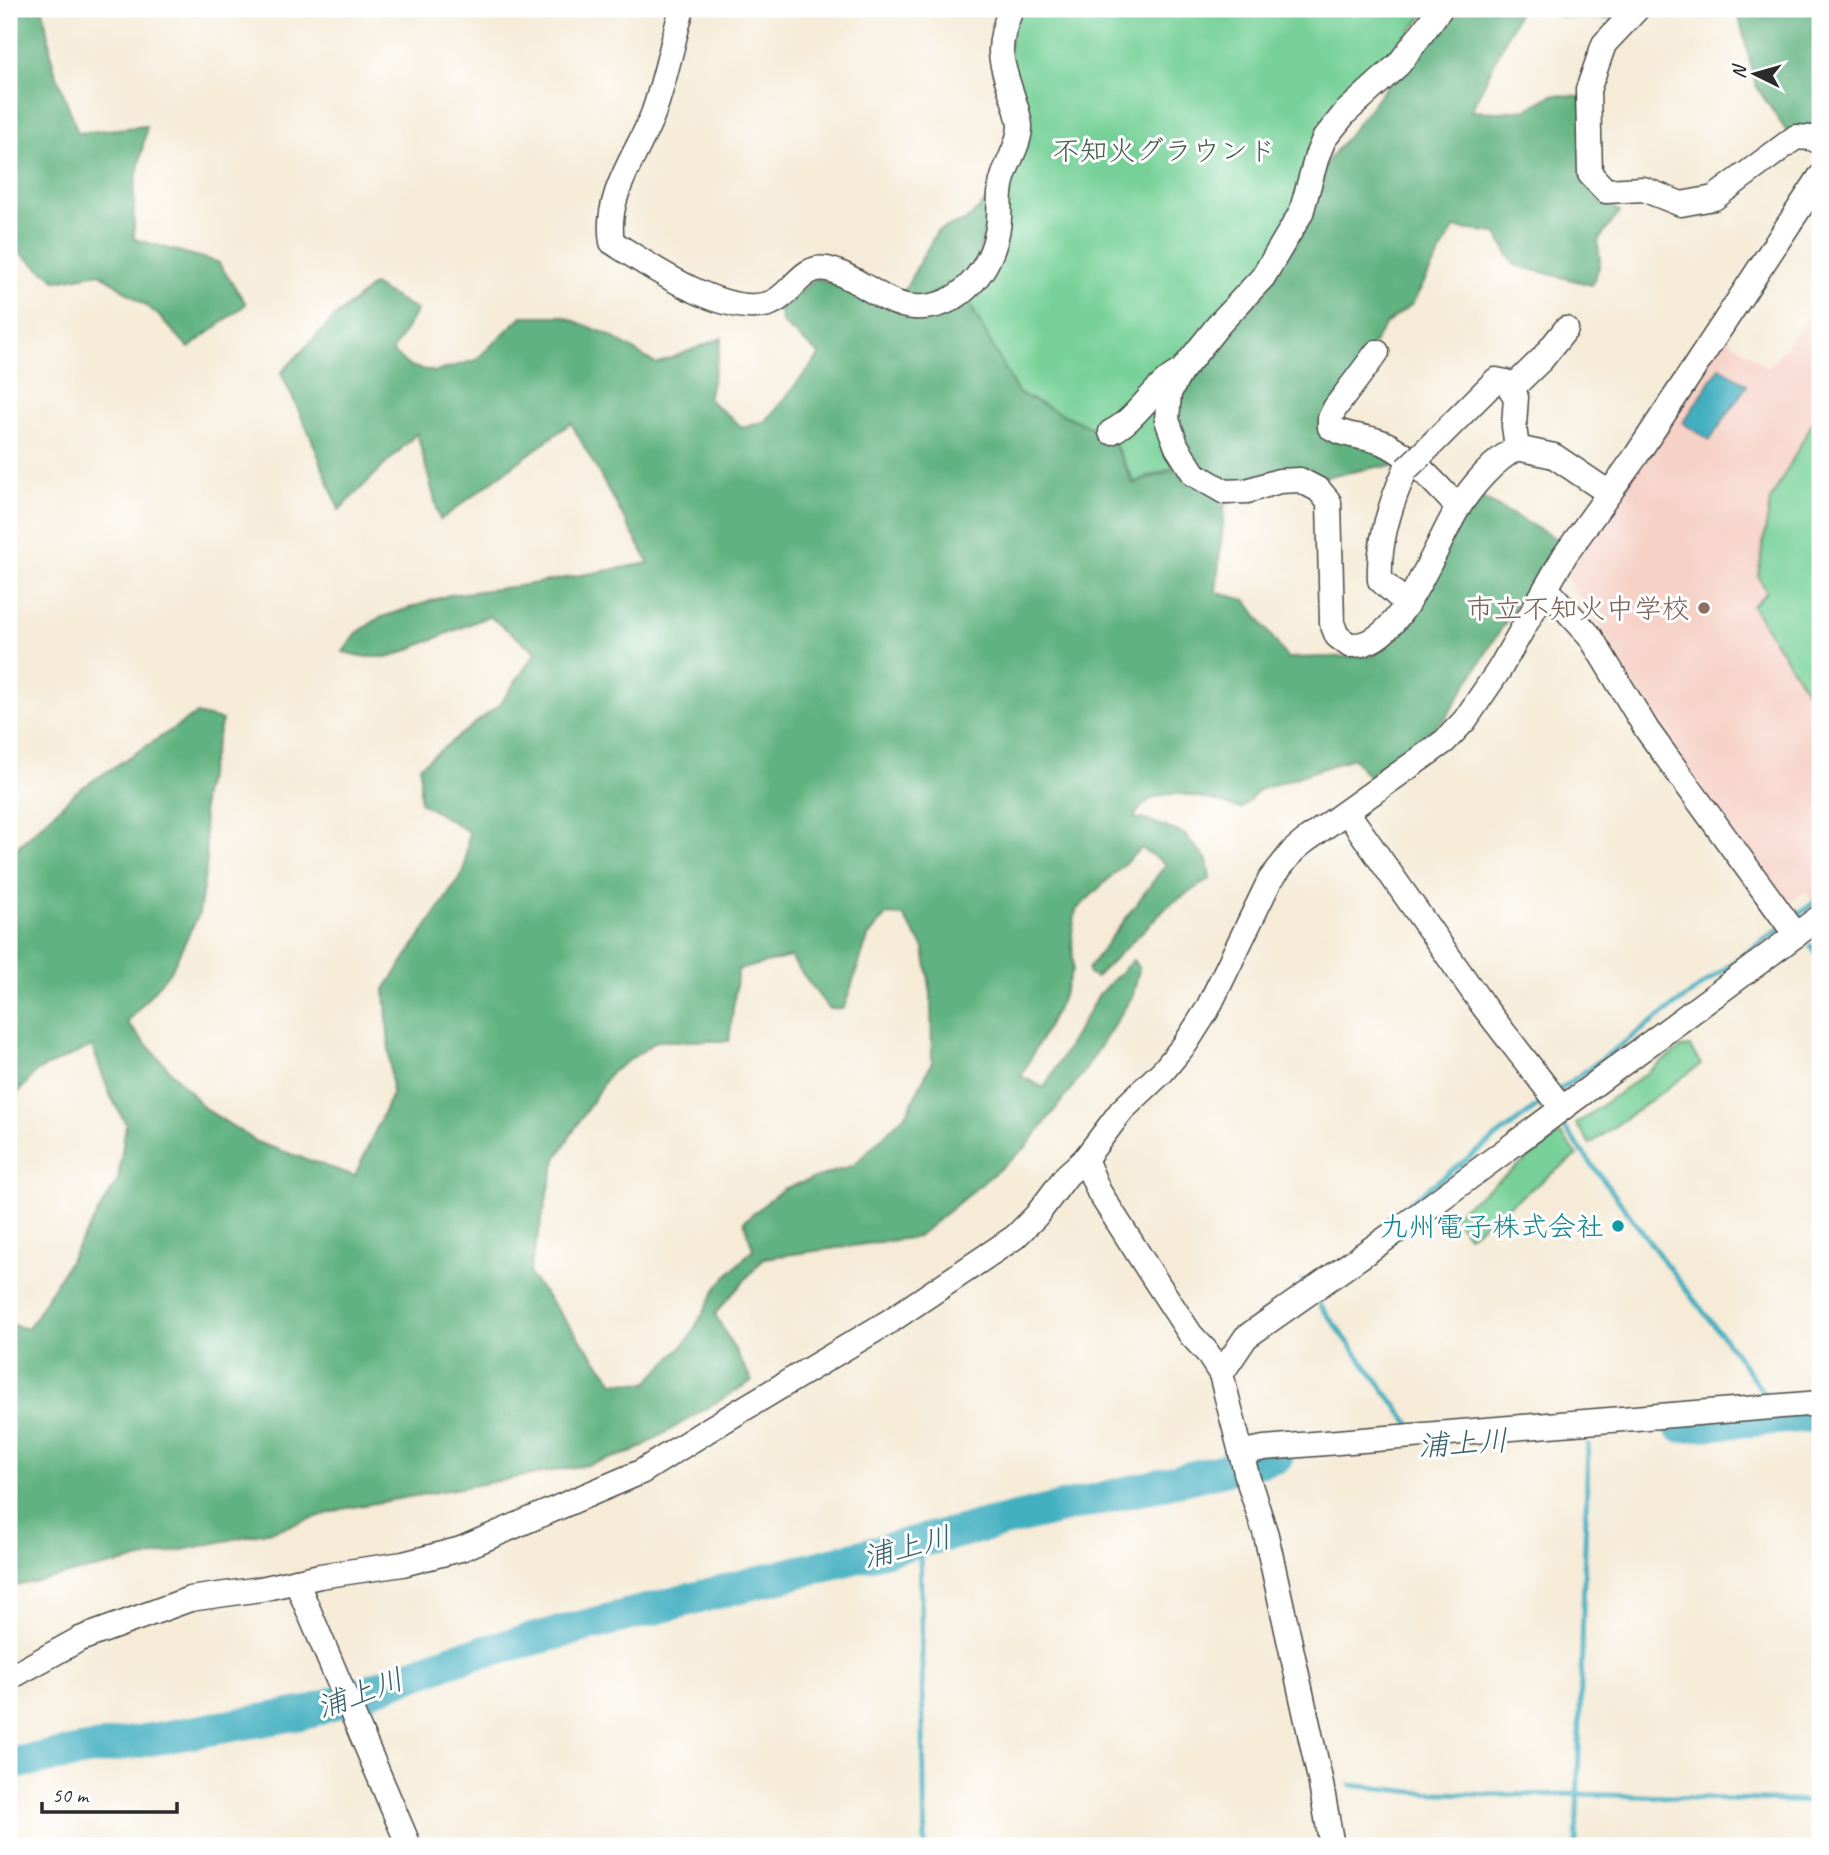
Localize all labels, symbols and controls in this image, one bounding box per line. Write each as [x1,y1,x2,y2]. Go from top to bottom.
north arrow [1720,38,1790,108]
text: N [1727,62,1752,80]
park label: 不知火グラウンド [1052,133,1276,168]
place label: 市立不知火中学校 [1466,591,1690,626]
marker: 市立不知火中学校 [1696,600,1712,616]
place label: 九州電子株式会社 [1380,1209,1604,1244]
marker: 九州電子株式会社 [1610,1218,1626,1234]
water label: 浦上川 [1417,1421,1509,1465]
water label: 浦上川 [859,1518,955,1576]
water label: 浦上川 [311,1660,409,1726]
scale bar [42,1771,177,1815]
text: 50 m [52,1782,90,1808]

